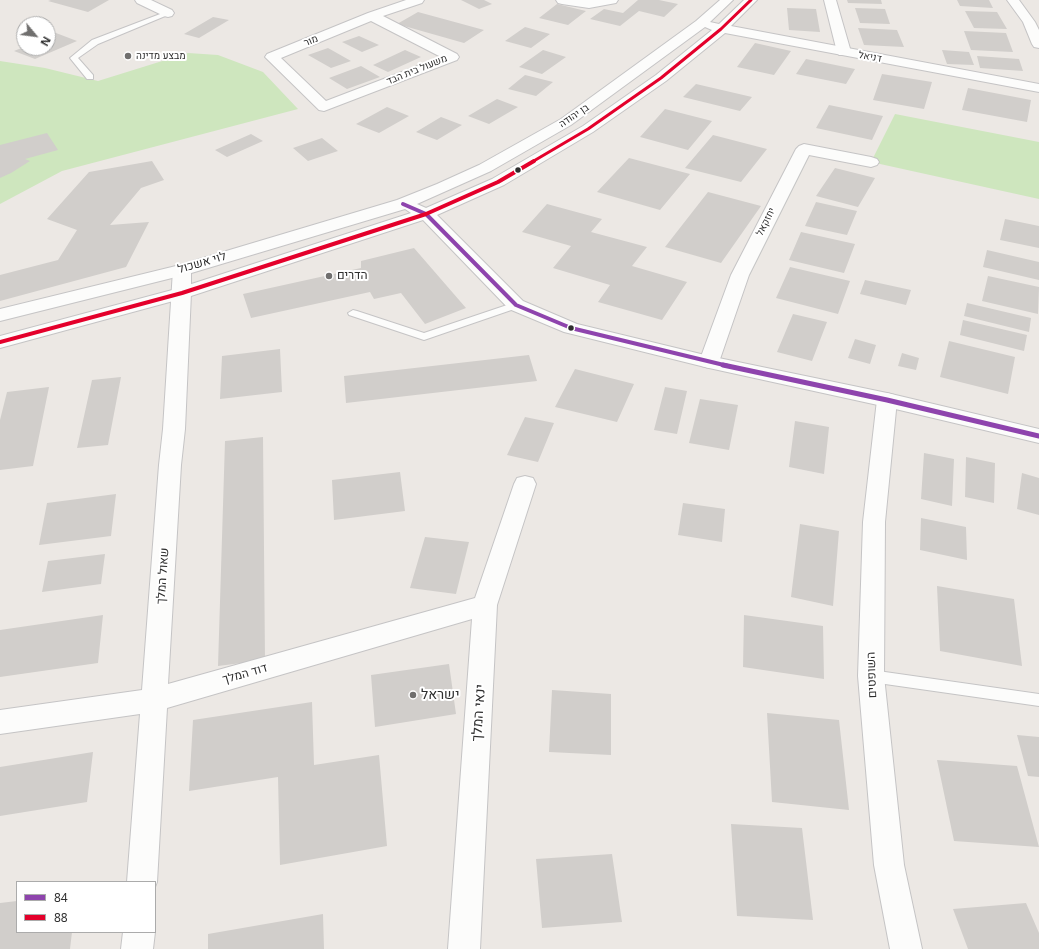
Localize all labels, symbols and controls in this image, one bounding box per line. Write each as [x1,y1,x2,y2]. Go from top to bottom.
north arrow [16,16,56,56]
street label: מור [302,33,320,49]
text: N [37,34,55,49]
street label: דניאל [857,49,883,65]
place label: מבצע מדינה [136,50,186,62]
marker: מבצע מדינה [123,51,133,61]
street label: משעול בית הבד [385,52,449,88]
street label: בן יהודה [557,102,591,130]
unlabelled marker [513,165,523,175]
street label: יחזקאל [754,206,778,238]
street label: לוי אשכול [176,249,228,277]
place label: הדרים [337,269,367,283]
marker: הדרים [324,271,334,281]
unlabelled marker [566,323,576,333]
street label: שאול המלך [154,547,172,605]
street label: השופטים [864,652,880,698]
street label: דוד המלך [221,661,269,687]
street label: ינאי המלך [469,684,489,742]
place label: ישראל [421,687,459,703]
marker: ישראל [408,690,418,700]
legend [16,881,156,933]
text: 84 [54,889,68,906]
text: 88 [54,909,68,926]

